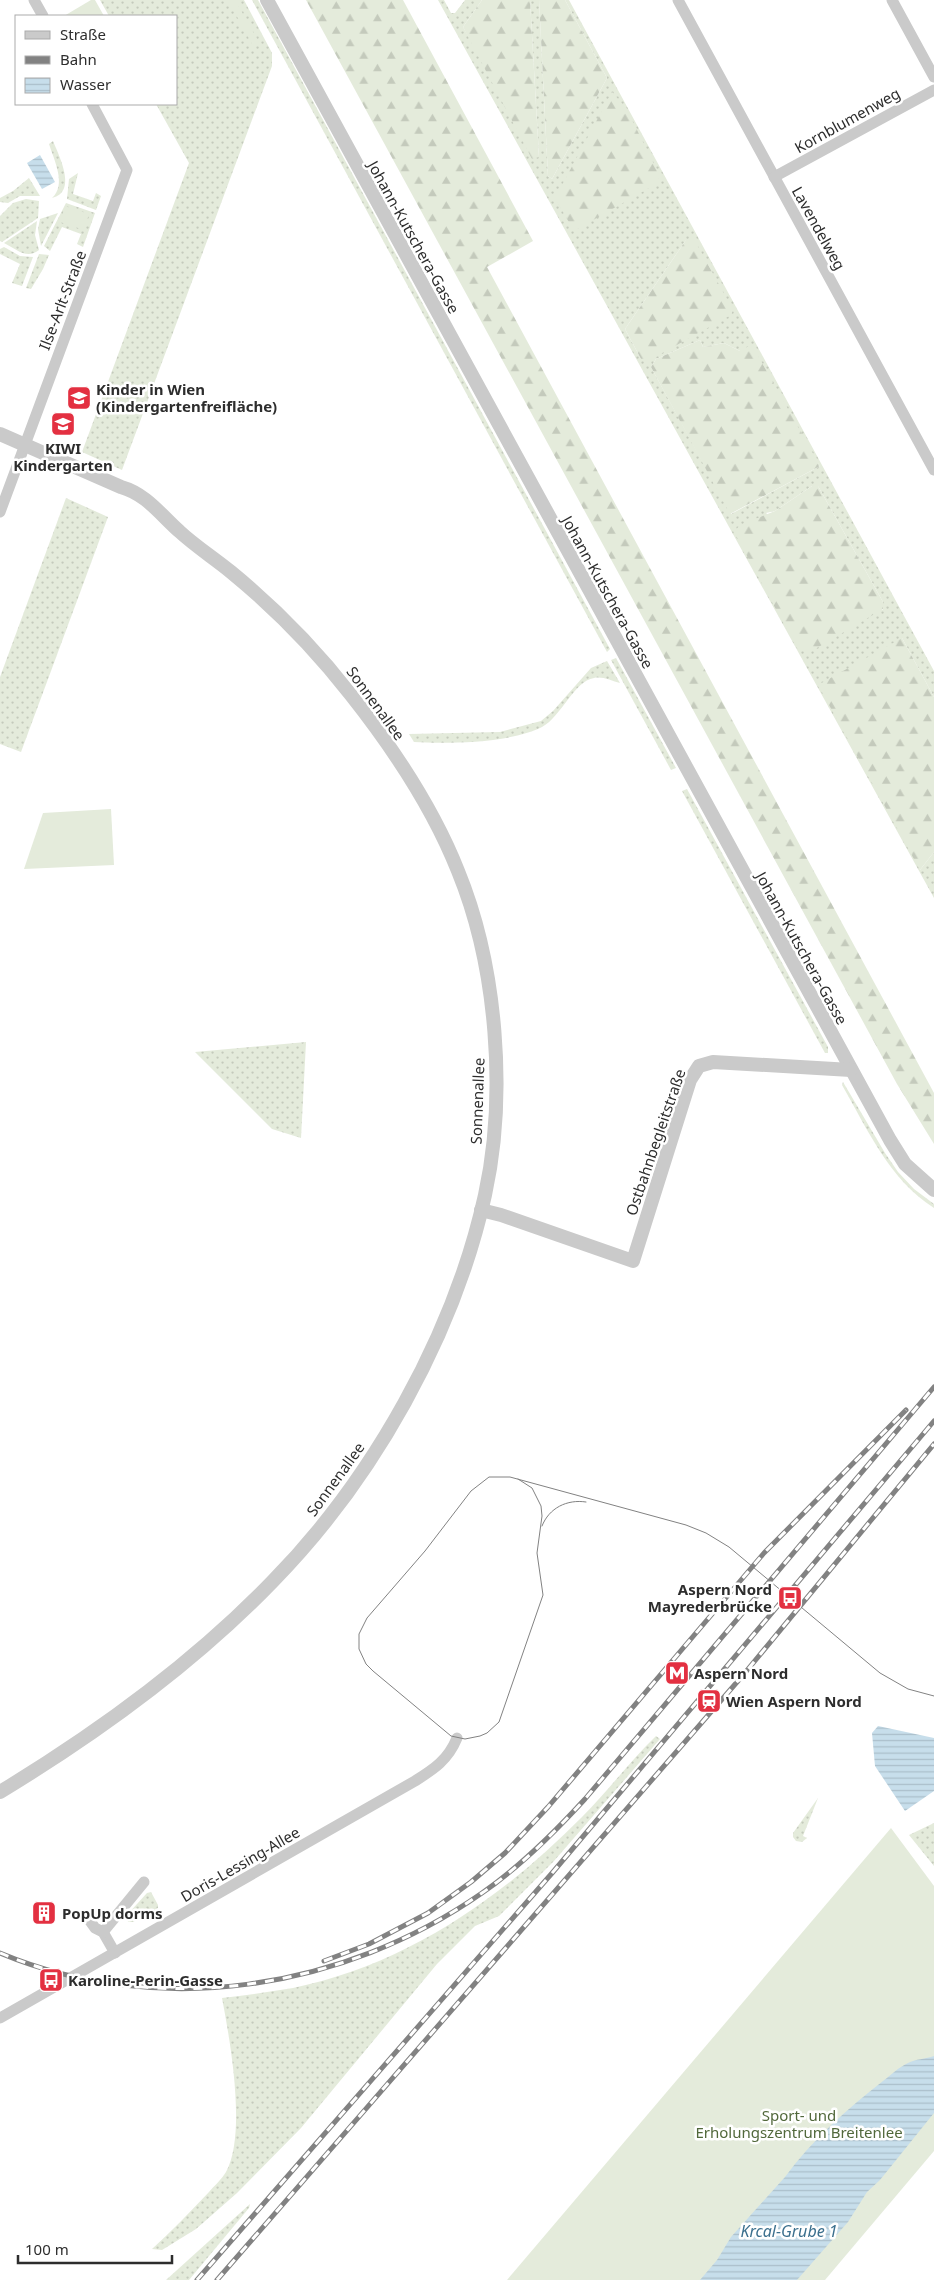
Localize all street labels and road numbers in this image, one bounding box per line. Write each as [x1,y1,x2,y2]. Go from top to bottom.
street label: Kornblumenweg [791,83,903,157]
street label: Johann-Kutschera-Gasse [363,155,464,317]
street label: Lavendelweg [788,183,850,273]
street label: Ilse-Arlt-Straße [34,247,90,353]
street label: Johann-Kutschera-Gasse [557,510,658,672]
street label: Sonnenallee [342,662,410,744]
street label: Johann-Kutschera-Gasse [751,866,852,1028]
street label: Sonnenallee [465,1057,489,1145]
street label: Ostbahnbegleitstraße [620,1066,690,1218]
street label: Sonnenallee [301,1438,369,1520]
street label: Doris-Lessing-Allee [177,1822,303,1906]

